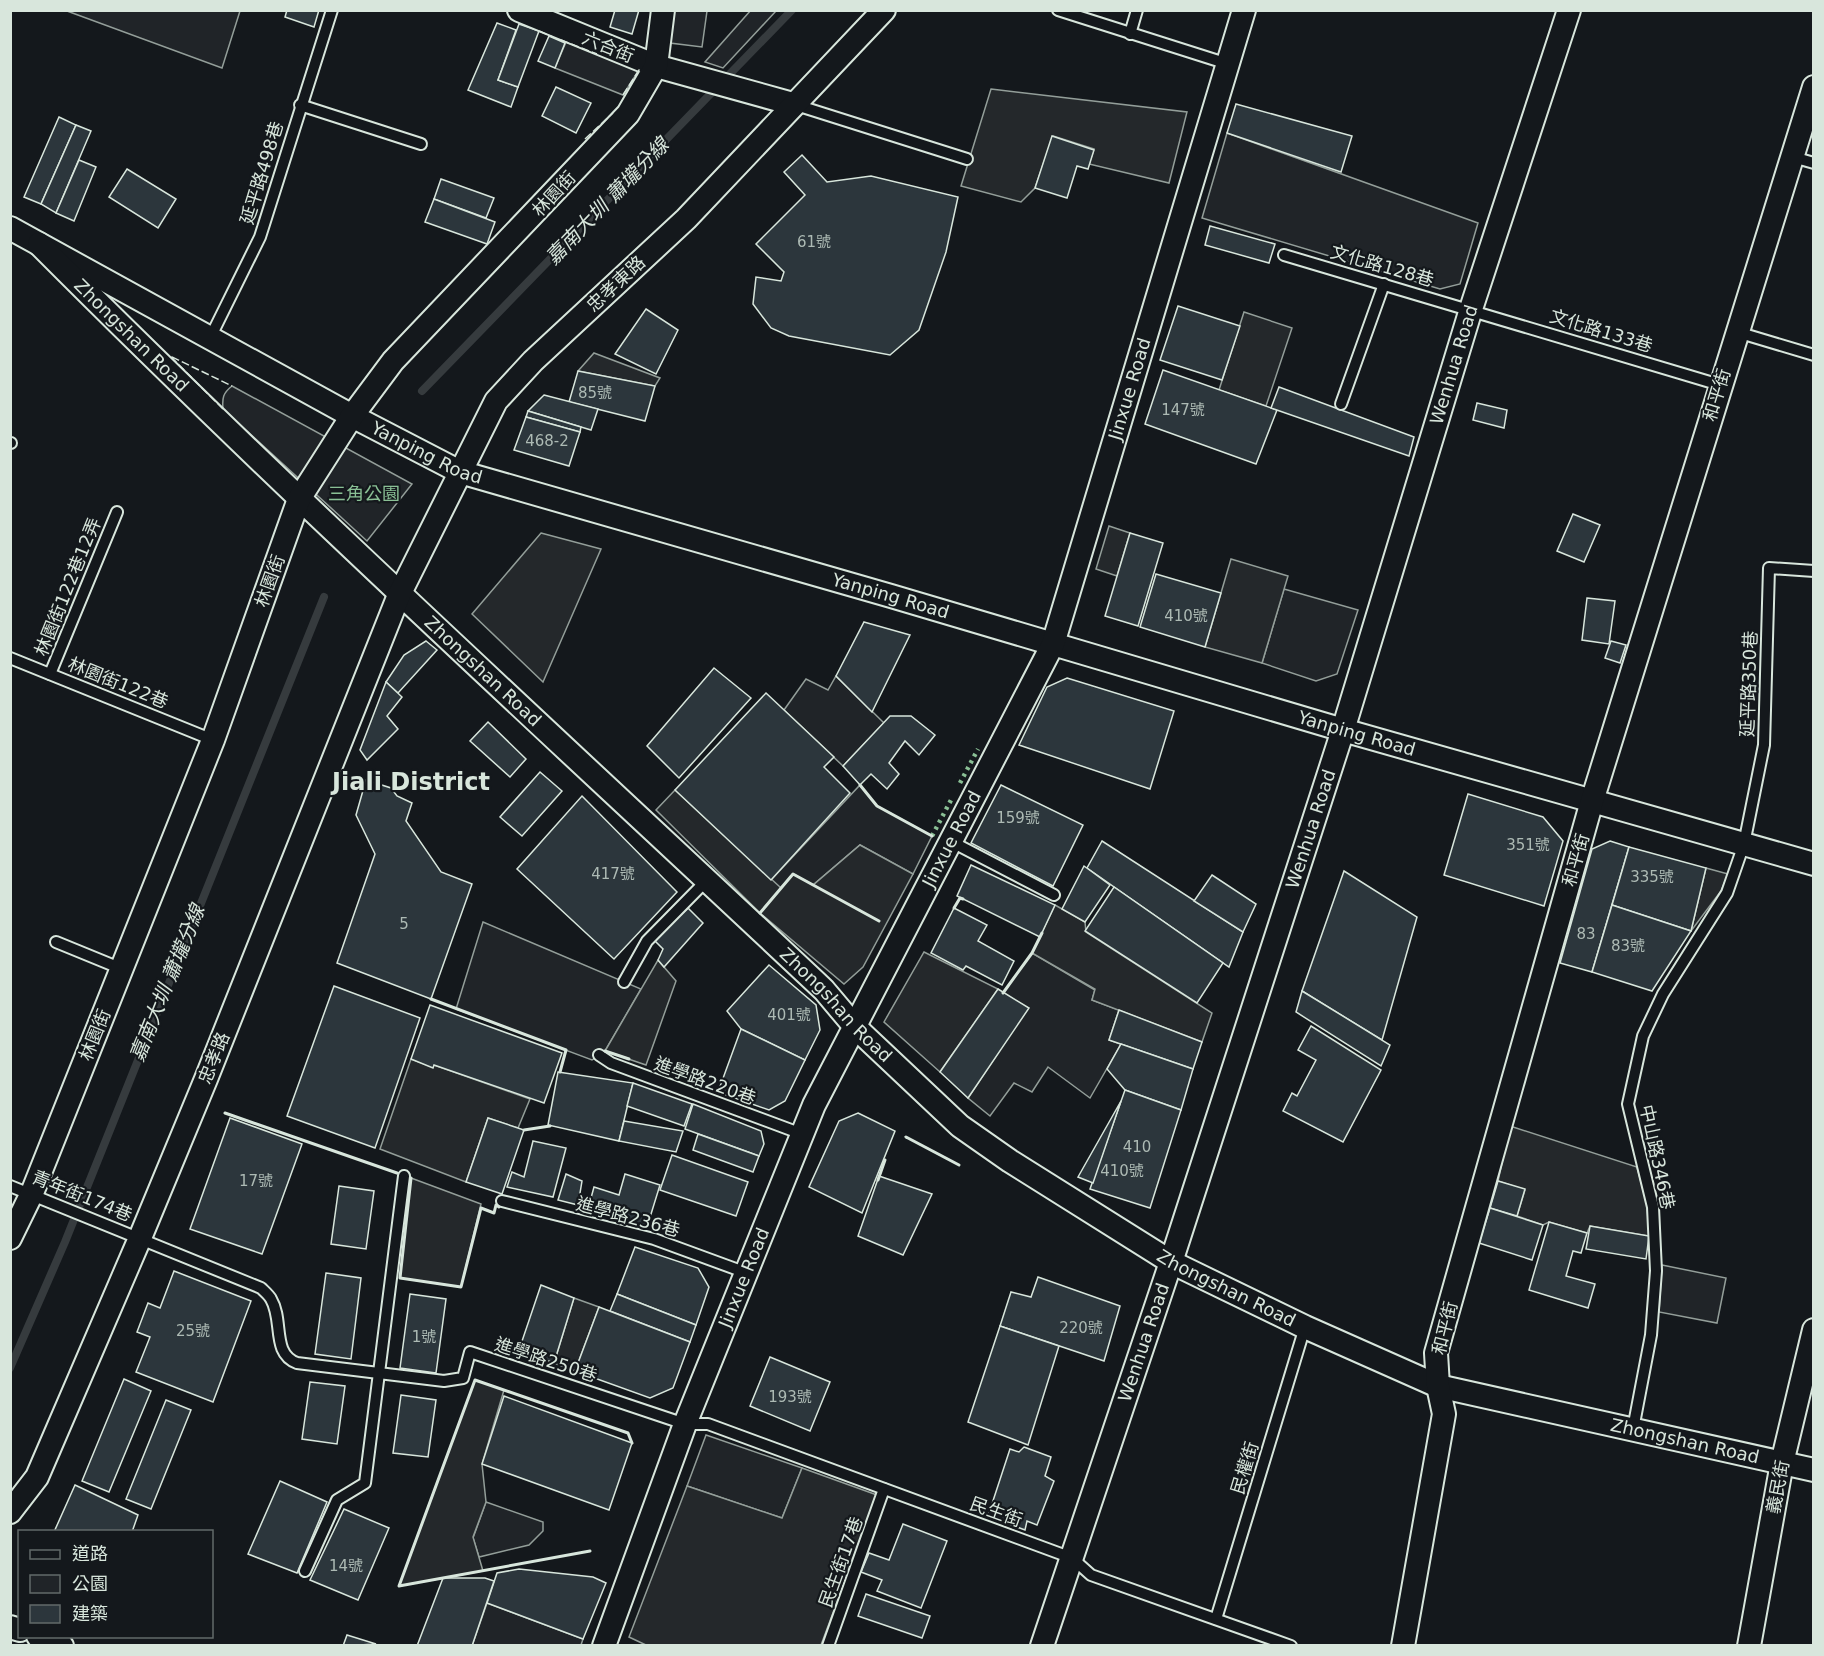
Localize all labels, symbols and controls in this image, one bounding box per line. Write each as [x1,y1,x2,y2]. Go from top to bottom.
street label: 六合街 [579,27,637,66]
street label: 延平路498巷 [236,119,287,227]
water label: 嘉南大圳 蕭壠分線 [541,131,675,269]
street label: 林園街 [528,167,580,221]
house number: 61號 [797,233,831,251]
street label: 文化路128巷 [1328,241,1436,290]
street label: 忠孝東路 [582,251,649,316]
street label: Zhongshan Road [70,274,193,396]
street label: Wenhua Road [1425,302,1482,427]
street label: 文化路133巷 [1547,305,1655,356]
street label: Jinxue Road [1104,335,1155,444]
street label: 和平街 [1699,366,1734,424]
house number: 85號 [578,384,612,402]
house number: 147號 [1161,401,1205,419]
street label: Yanping Road [367,416,485,488]
house number: 468-2 [525,432,569,450]
park label: 三角公園 [328,483,400,504]
street label: 林園街122巷12弄 [30,515,105,659]
street label: 林園街 [250,552,289,610]
street label: Yanping Road [829,568,952,623]
house number: 410號 [1164,607,1208,625]
street label: Zhongshan Road [421,611,546,730]
street label: 延平路350巷 [1736,630,1761,737]
street label: 林園街122巷 [65,653,171,712]
street label: Yanping Road [1295,706,1418,760]
street label: Wenhua Road [1281,767,1340,891]
district label: Jiali District [330,768,490,796]
street label: Jinxue Road [917,787,985,891]
house number: 159號 [996,809,1040,827]
street label: 和平街 [1558,831,1593,889]
house number: 351號 [1506,836,1550,854]
house number: 417號 [591,865,635,883]
house number: 335號 [1630,868,1674,886]
water label: 嘉南大圳 蕭壠分線 [125,900,210,1065]
house number: 5 [399,915,409,933]
house number: 83 [1576,925,1596,943]
house number: 83號 [1611,937,1645,955]
street label: Zhongshan Road [776,943,896,1066]
street label: 林園街 [75,1006,114,1064]
house number: 401號 [767,1006,811,1024]
street label: 忠孝路 [194,1029,233,1087]
street label: 進學路220巷 [652,1052,759,1109]
street label: 中山路346巷 [1636,1103,1679,1211]
house number: 410 [1123,1138,1151,1156]
house number: 410號 [1100,1162,1144,1180]
street label: 青年街174巷 [29,1166,135,1225]
house number: 17號 [239,1172,273,1190]
street label: 進學路236巷 [574,1193,682,1240]
street label: Jinxue Road [714,1225,773,1332]
street label: Zhongshan Road [1153,1245,1299,1331]
street label: Wenhua Road [1114,1280,1173,1405]
street label: 和平街 [1428,1299,1461,1357]
house number: 220號 [1059,1319,1103,1337]
house number: 25號 [176,1322,210,1340]
house number: 1號 [412,1328,436,1346]
street label: 進學路250巷 [492,1333,600,1386]
house number: 193號 [768,1388,812,1406]
street label: Zhongshan Road [1609,1414,1761,1467]
street label: 民權街 [1227,1439,1262,1497]
street label: 義民街 [1762,1458,1793,1515]
street label: 民生街 [967,1492,1025,1531]
street label: 民生街17巷 [814,1514,867,1610]
legend [18,1530,213,1638]
text: 道路 [72,1543,108,1564]
house number: 14號 [329,1557,363,1575]
text: 公園 [72,1573,108,1594]
text: 建築 [72,1603,108,1624]

